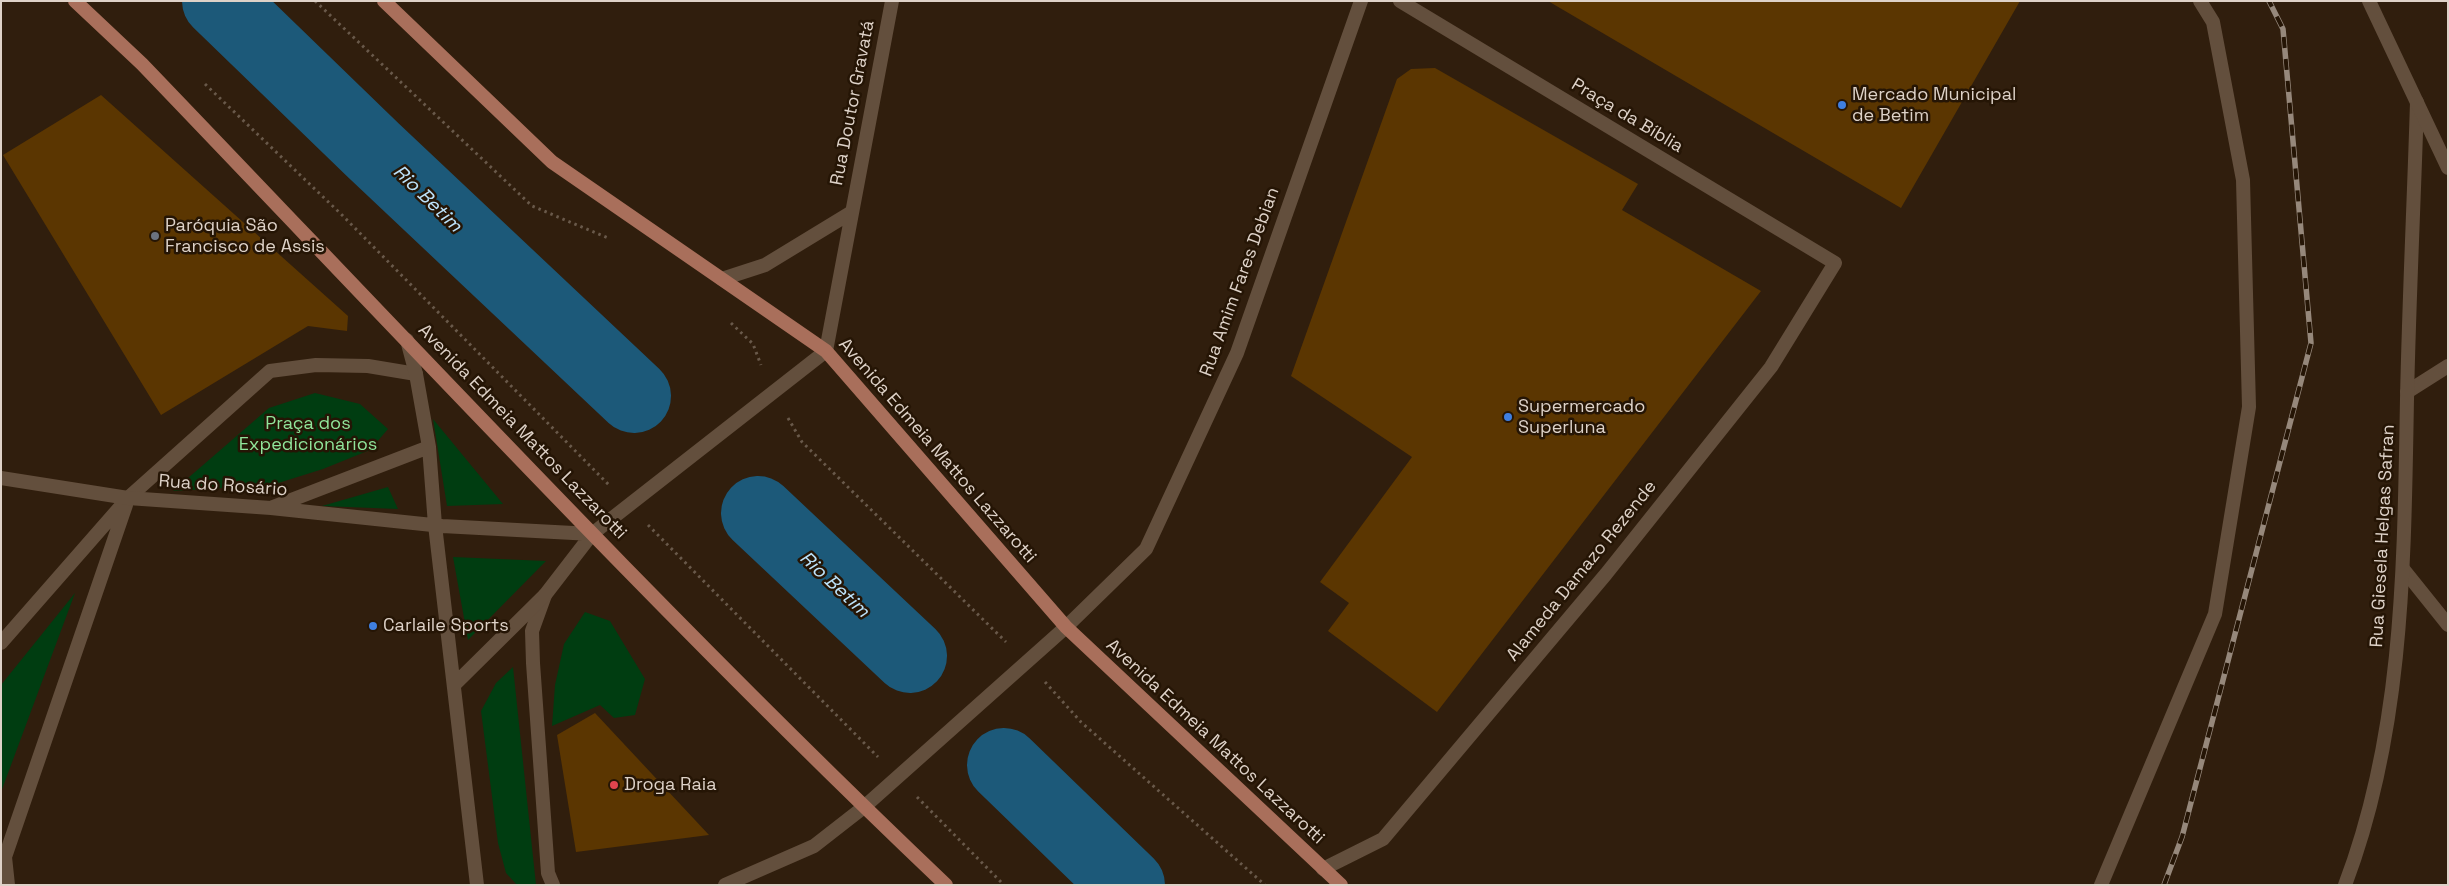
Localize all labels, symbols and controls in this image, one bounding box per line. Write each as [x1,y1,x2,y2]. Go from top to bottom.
street label: Rua Doutor Gravatá [826,19,880,187]
street label: Praça da Bíblia [1567,74,1687,158]
place label: Mercado Municipal de Betim [1852,84,2016,126]
marker: Mercado Municipal de Betim [1836,99,1848,111]
water label: Rio Betim [388,161,466,237]
street label: Rua Amim Fares Debian [1196,184,1284,380]
place label: Paróquia São Francisco de Assis [165,215,325,258]
marker: Paróquia São Francisco de Assis [149,230,161,242]
street label: Avenida Edmeia Mattos Lazzarotti [413,320,631,544]
street label: Avenida Edmeia Mattos Lazzarotti [833,334,1041,568]
place label: Supermercado Superluna [1518,396,1645,438]
marker: Supermercado Superluna [1502,411,1514,423]
park label: Praça dos Expedicionários [239,413,377,456]
street label: Rua Giesela Helgas Safran [2366,424,2400,648]
street label: Rua do Rosário [158,471,288,501]
street label: Alameda Damazo Rezende [1502,476,1662,666]
water label: Rio Betim [795,547,873,623]
place label: Carlaile Sports [383,615,509,637]
marker: Carlaile Sports [367,620,379,632]
street label: Avenida Edmeia Mattos Lazzarotti [1101,635,1329,849]
place label: Droga Raia [624,774,717,796]
marker: Droga Raia [608,779,620,791]

